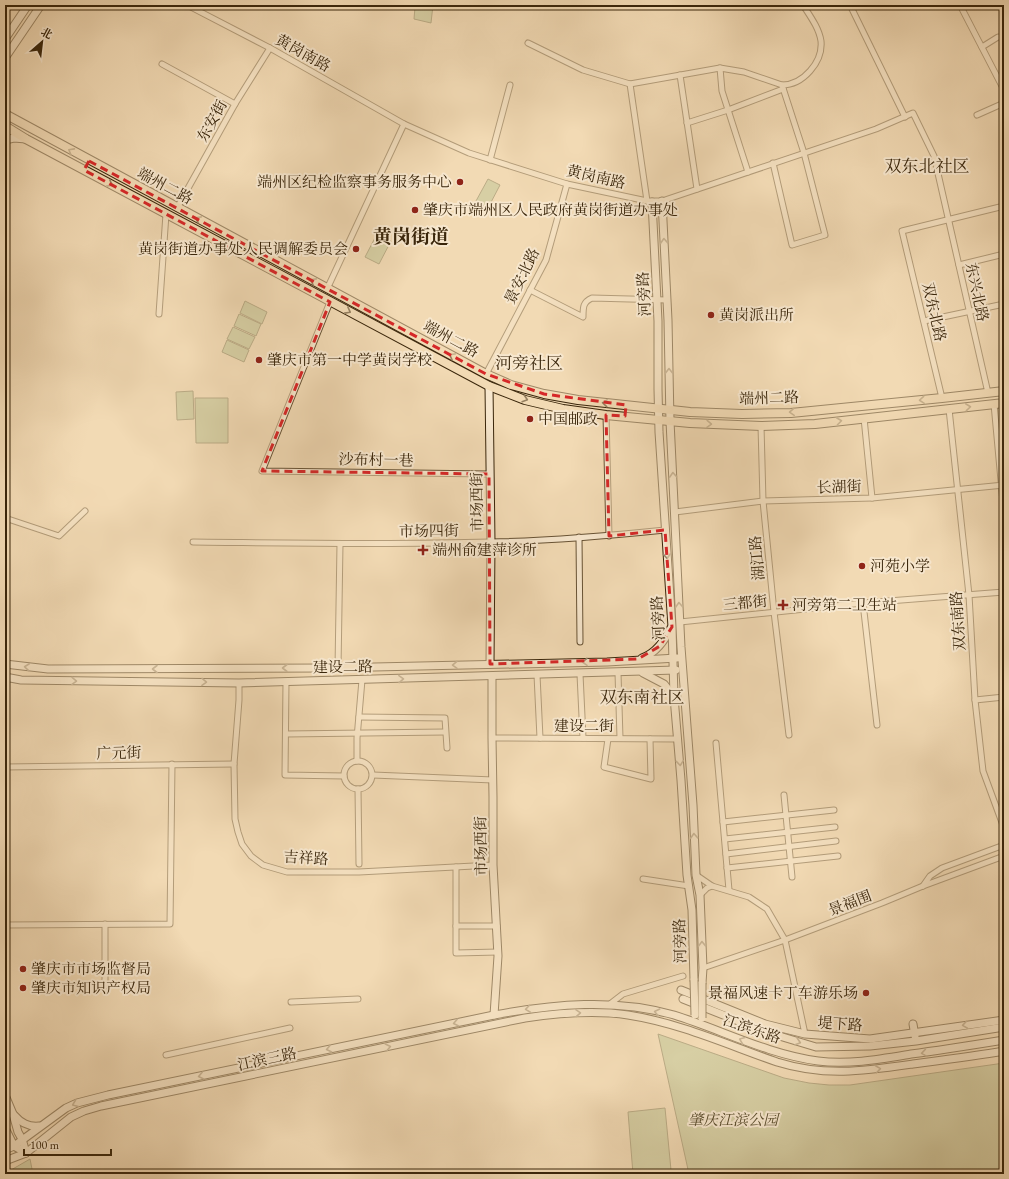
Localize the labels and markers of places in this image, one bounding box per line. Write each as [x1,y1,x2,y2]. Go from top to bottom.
place label: 端州区纪检监察事务服务中心 [257,172,452,191]
marker: 端州区纪检监察事务服务中心 [455,177,465,187]
place label: 肇庆市端州区人民政府黄岗街道办事处 [423,200,678,219]
marker: 肇庆市端州区人民政府黄岗街道办事处 [410,205,420,215]
place label: 黄岗街道办事处人民调解委员会 [138,239,348,258]
marker: 黄岗街道办事处人民调解委员会 [351,244,361,254]
place label: 黄岗派出所 [719,305,794,324]
marker: 黄岗派出所 [706,310,716,320]
place label: 肇庆市第一中学黄岗学校 [267,350,432,369]
marker: 肇庆市第一中学黄岗学校 [254,355,264,365]
place label: 中国邮政 [538,409,598,428]
marker: 中国邮政 [525,414,535,424]
place label: 端州俞建萍诊所 [432,540,537,559]
marker: 端州俞建萍诊所 [417,544,429,556]
place label: 河苑小学 [870,556,930,575]
marker: 河苑小学 [857,561,867,571]
place label: 河旁第二卫生站 [792,595,897,614]
marker: 河旁第二卫生站 [777,599,789,611]
place label: 肇庆市市场监督局 [31,959,151,978]
marker: 肇庆市市场监督局 [18,964,28,974]
place label: 肇庆市知识产权局 [31,978,151,997]
marker: 肇庆市知识产权局 [18,983,28,993]
place label: 景福风速卡丁车游乐场 [708,983,858,1002]
marker: 景福风速卡丁车游乐场 [861,988,871,998]

